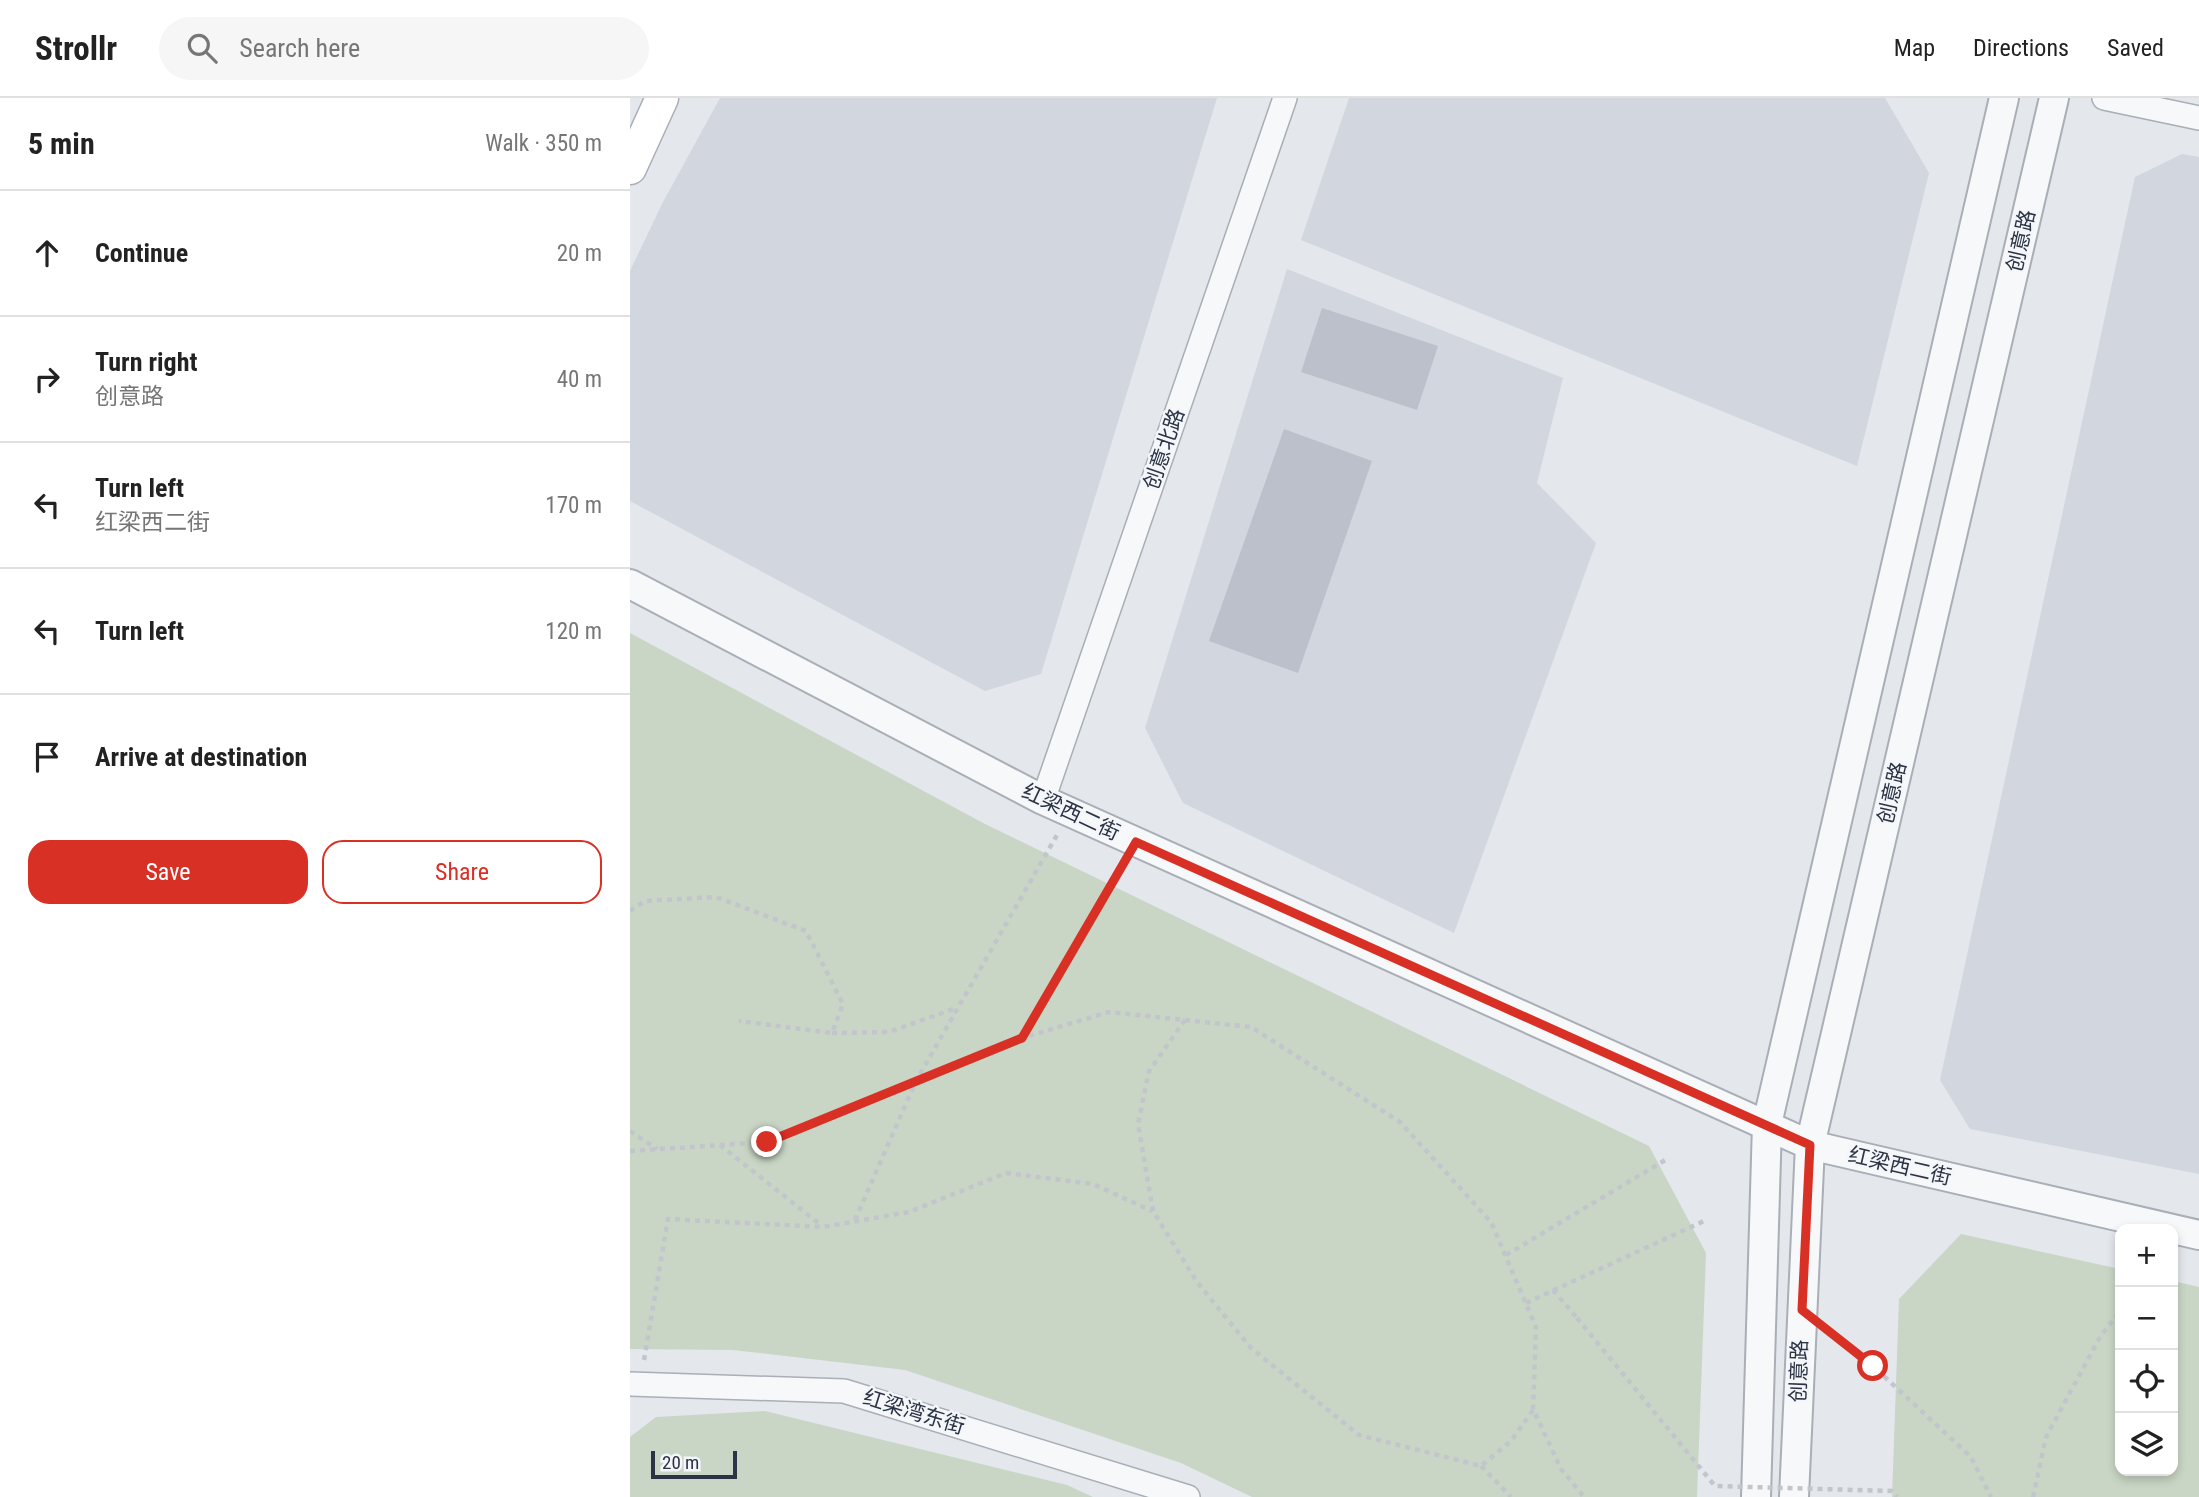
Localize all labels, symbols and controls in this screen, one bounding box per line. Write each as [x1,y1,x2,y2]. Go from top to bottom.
search box [159,17,649,80]
text: Strollr [35,29,117,68]
icon: search [183,29,221,67]
text: Search here [239,33,360,63]
text: Map [1894,34,1935,62]
text: Directions [1973,34,2069,62]
text: Saved [2107,34,2164,62]
text: 5 min [28,126,95,161]
text: Walk · 350 m [485,130,602,157]
street label: 创意路 [2002,208,2040,274]
icon: ahead [28,234,66,272]
text: Continue [95,238,188,268]
text: 20 m [557,240,602,267]
text: Turn right [95,347,197,377]
icon: right [28,360,66,398]
text: 40 m [557,366,602,393]
text: 创意路 [95,383,164,410]
street label: 创意北路 [1139,405,1189,493]
text: Turn left [95,473,184,503]
icon: left [28,486,66,524]
text: 170 m [545,492,602,519]
text: 红梁西二街 [95,509,210,536]
icon: left [28,612,66,650]
text: Turn left [95,616,184,646]
text: 120 m [545,618,602,645]
icon: arrive [28,738,66,776]
text: Arrive at destination [95,742,307,772]
street label: 创意路 [1873,760,1911,826]
street label: 红梁西二街 [1018,779,1124,845]
button: Save [28,840,308,904]
button: Share [322,840,602,904]
route end [751,1126,782,1157]
street label: 红梁西二街 [1846,1142,1954,1190]
map controls [2115,1224,2178,1476]
button: + [2115,1224,2178,1287]
button: − [2115,1287,2178,1350]
street label: 创意路 [1786,1339,1812,1403]
route start [1857,1350,1888,1381]
button: locate [2115,1350,2178,1413]
street label: 红梁湾东街 [860,1385,968,1439]
button: layers [2115,1413,2178,1476]
scale bar [651,1448,737,1480]
text: 20 m [662,1451,699,1474]

